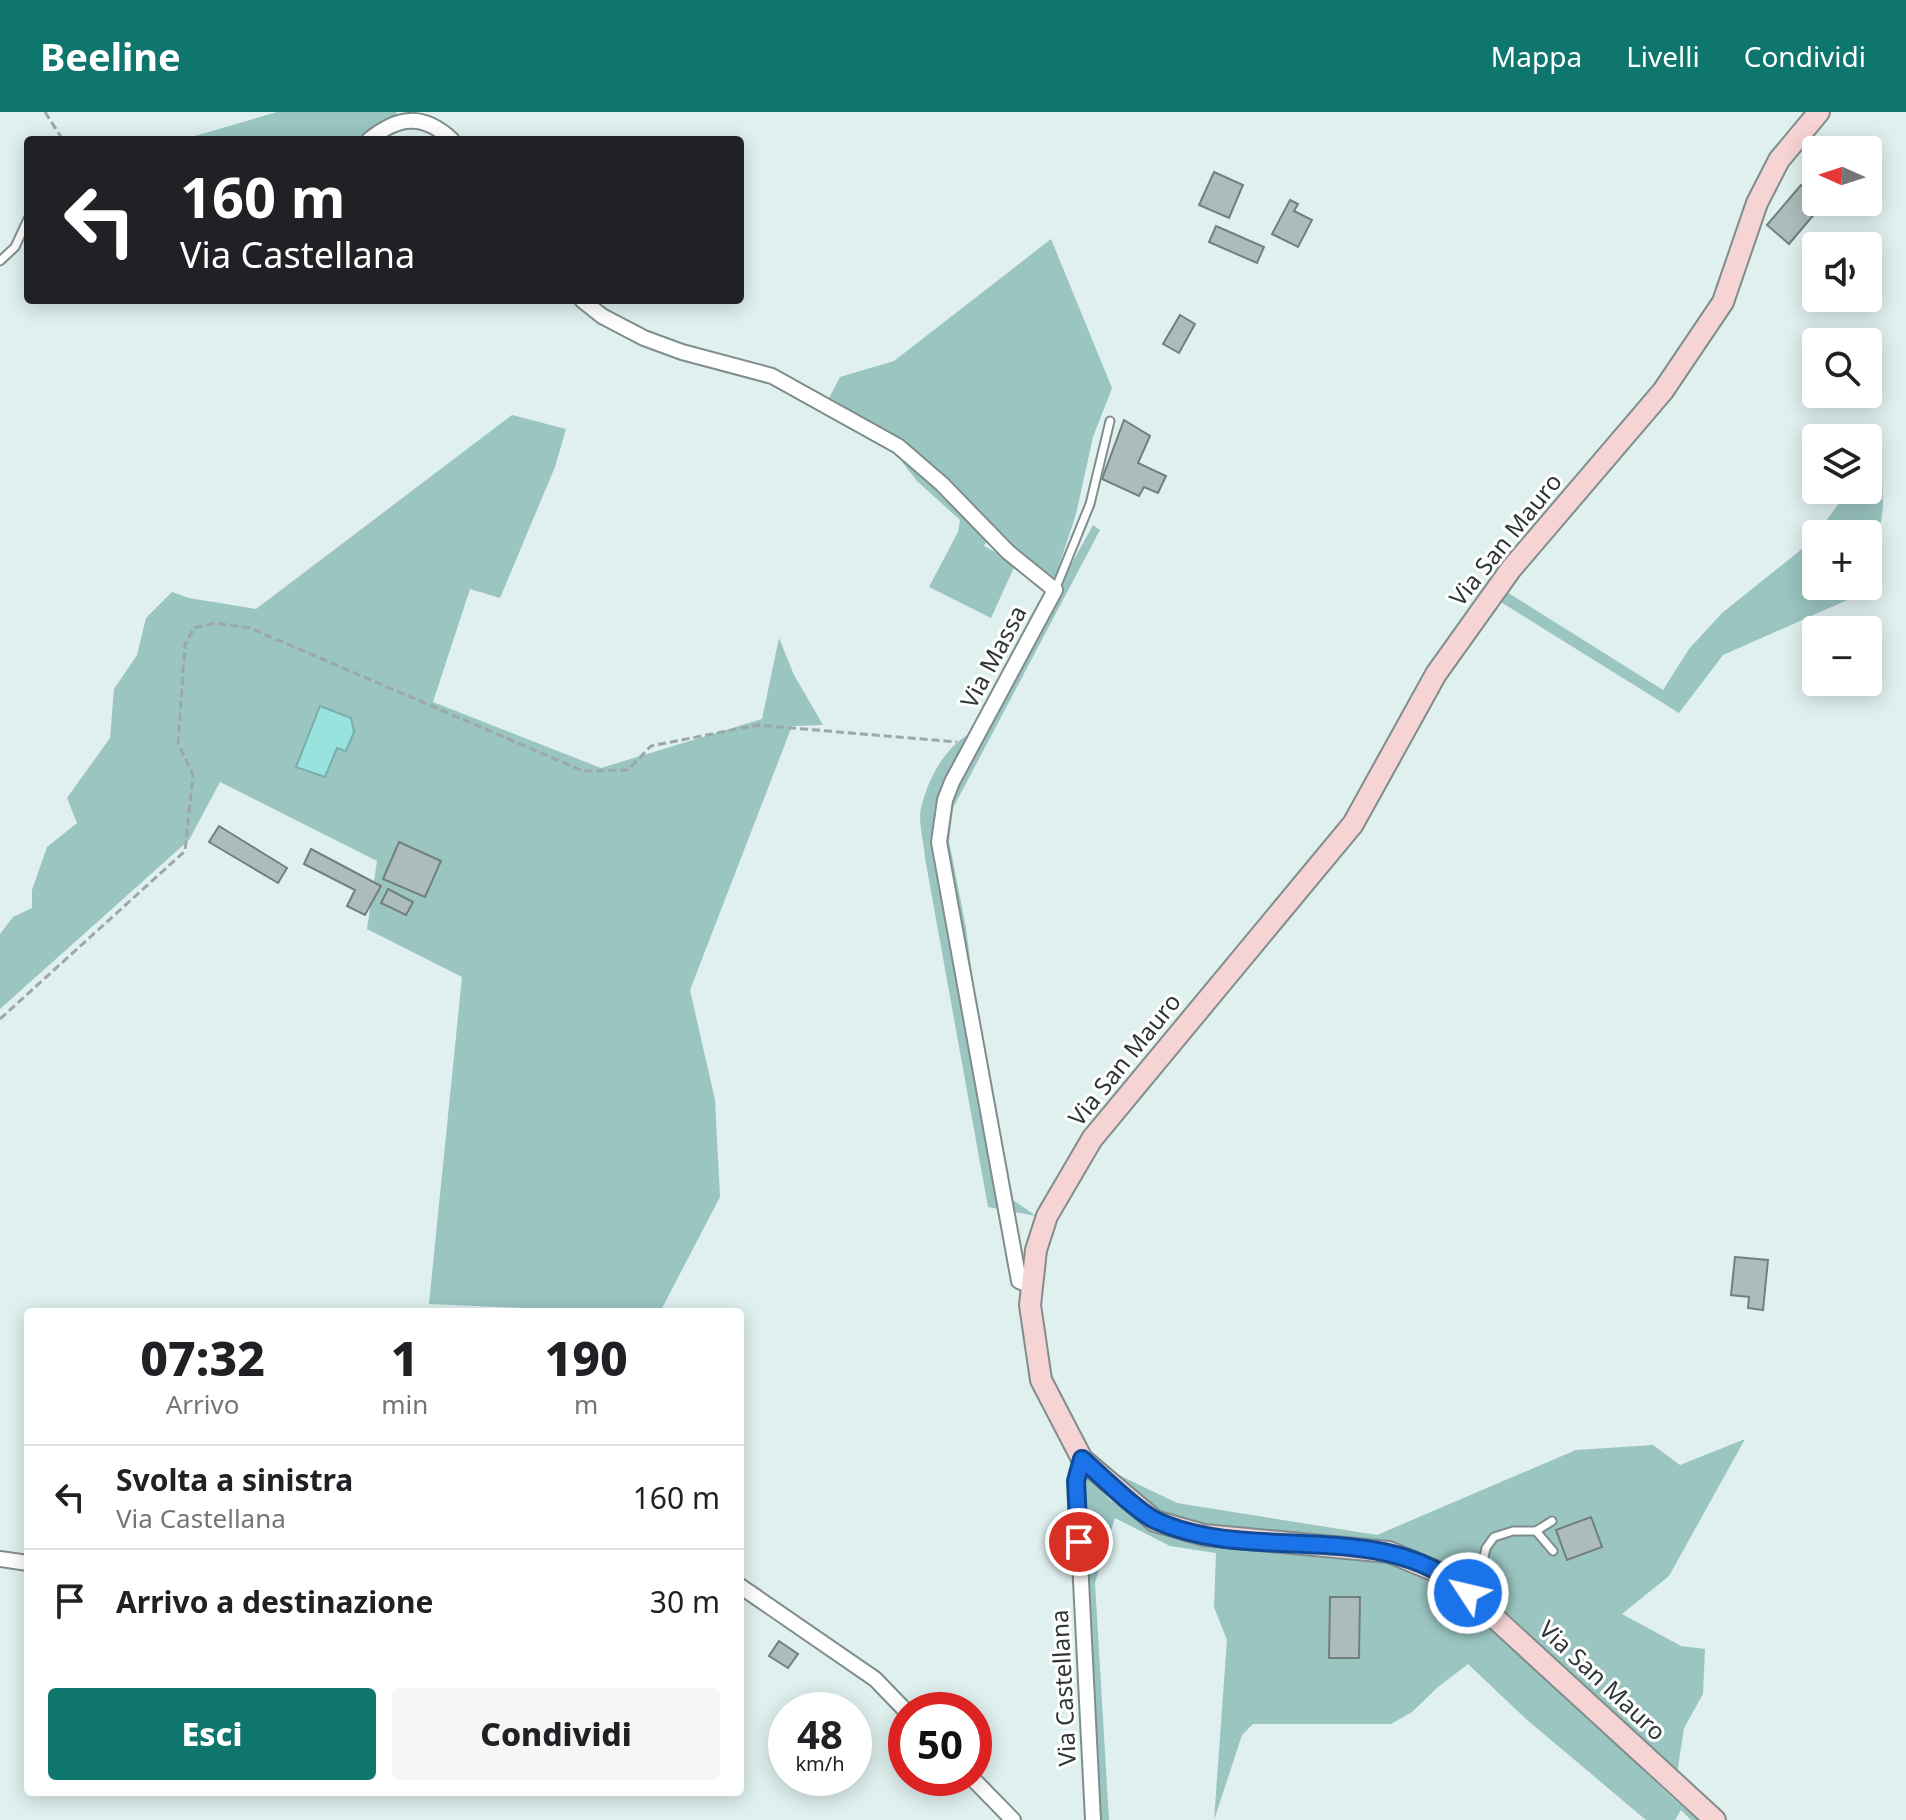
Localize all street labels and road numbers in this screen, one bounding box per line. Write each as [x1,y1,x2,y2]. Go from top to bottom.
street label: Via San Mauro [1441,466,1569,612]
street label: Via Massa [952,599,1034,713]
street label: Via San Mauro [1060,986,1188,1132]
street label: Via Castellana [1042,1609,1083,1767]
street label: Via San Mauro [1533,1613,1674,1747]

